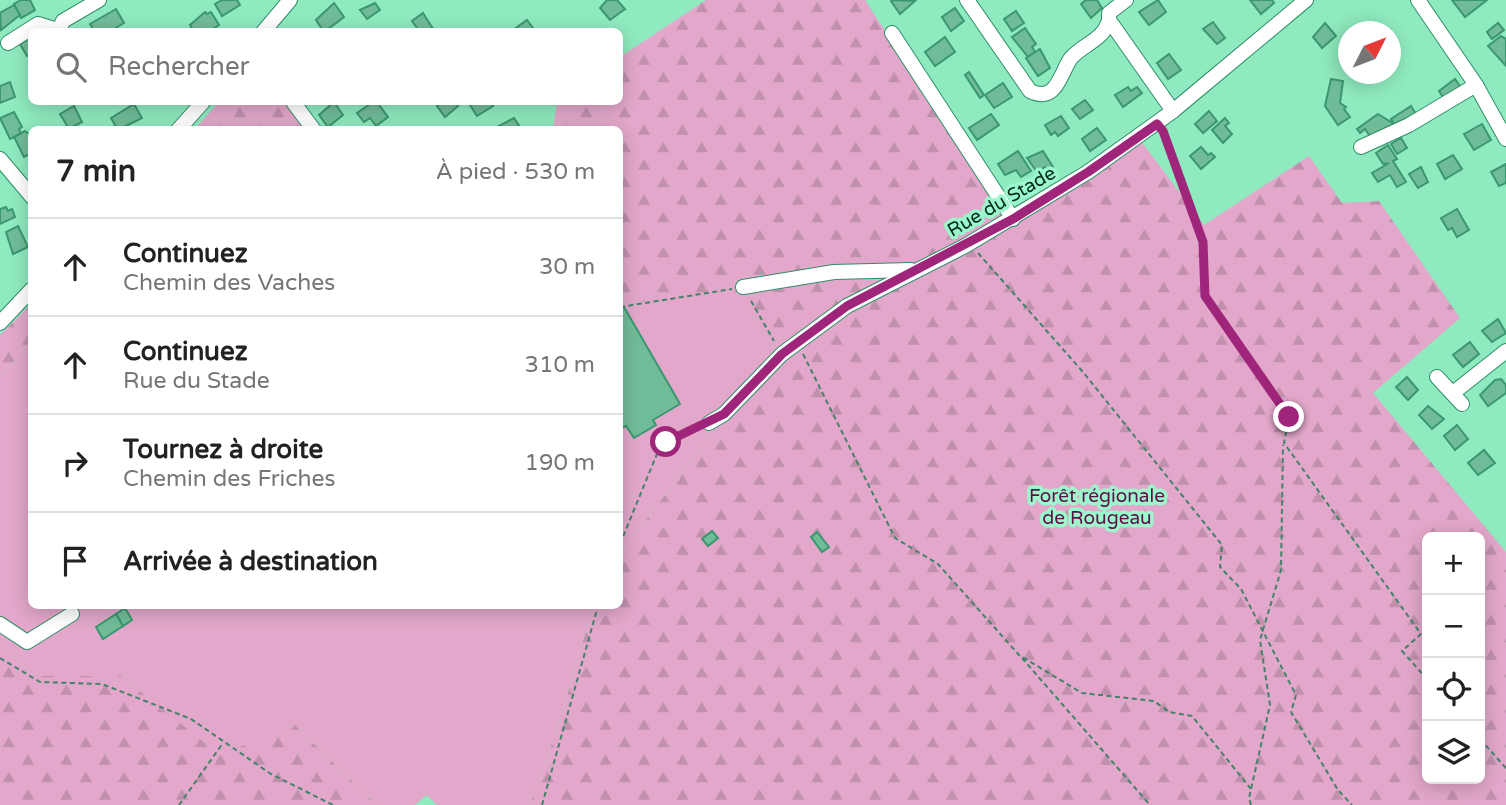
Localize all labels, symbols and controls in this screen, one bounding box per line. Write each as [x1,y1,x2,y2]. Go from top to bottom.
north arrow [1338,21,1401,84]
search box [28,28,623,105]
icon: search [52,48,90,86]
text: Rechercher [108,51,250,82]
text: 7 min [56,153,136,190]
text: À pied · 530 m [436,158,595,186]
street label: Rue du Stade [943,162,1060,242]
text: Continuez [123,238,248,269]
icon: ahead [56,248,94,286]
text: 30 m [539,253,595,281]
text: Chemin des Vaches [123,269,335,297]
text: Continuez [123,336,248,367]
icon: ahead [56,346,94,384]
text: 310 m [525,351,595,379]
text: Rue du Stade [123,367,270,395]
route end [1273,401,1304,432]
route start [650,426,681,457]
text: Tournez à droite [123,434,323,465]
icon: right [56,444,94,482]
text: 190 m [525,449,595,477]
text: Chemin des Friches [123,465,336,493]
park label: Forêt régionale de Rougeau [1029,485,1165,529]
map controls [1422,532,1485,784]
button: + [1422,532,1485,595]
icon: arrive [56,542,94,580]
text: Arrivée à destination [123,546,378,577]
button: − [1422,595,1485,658]
button: locate [1422,658,1485,721]
button: layers [1422,721,1485,784]

